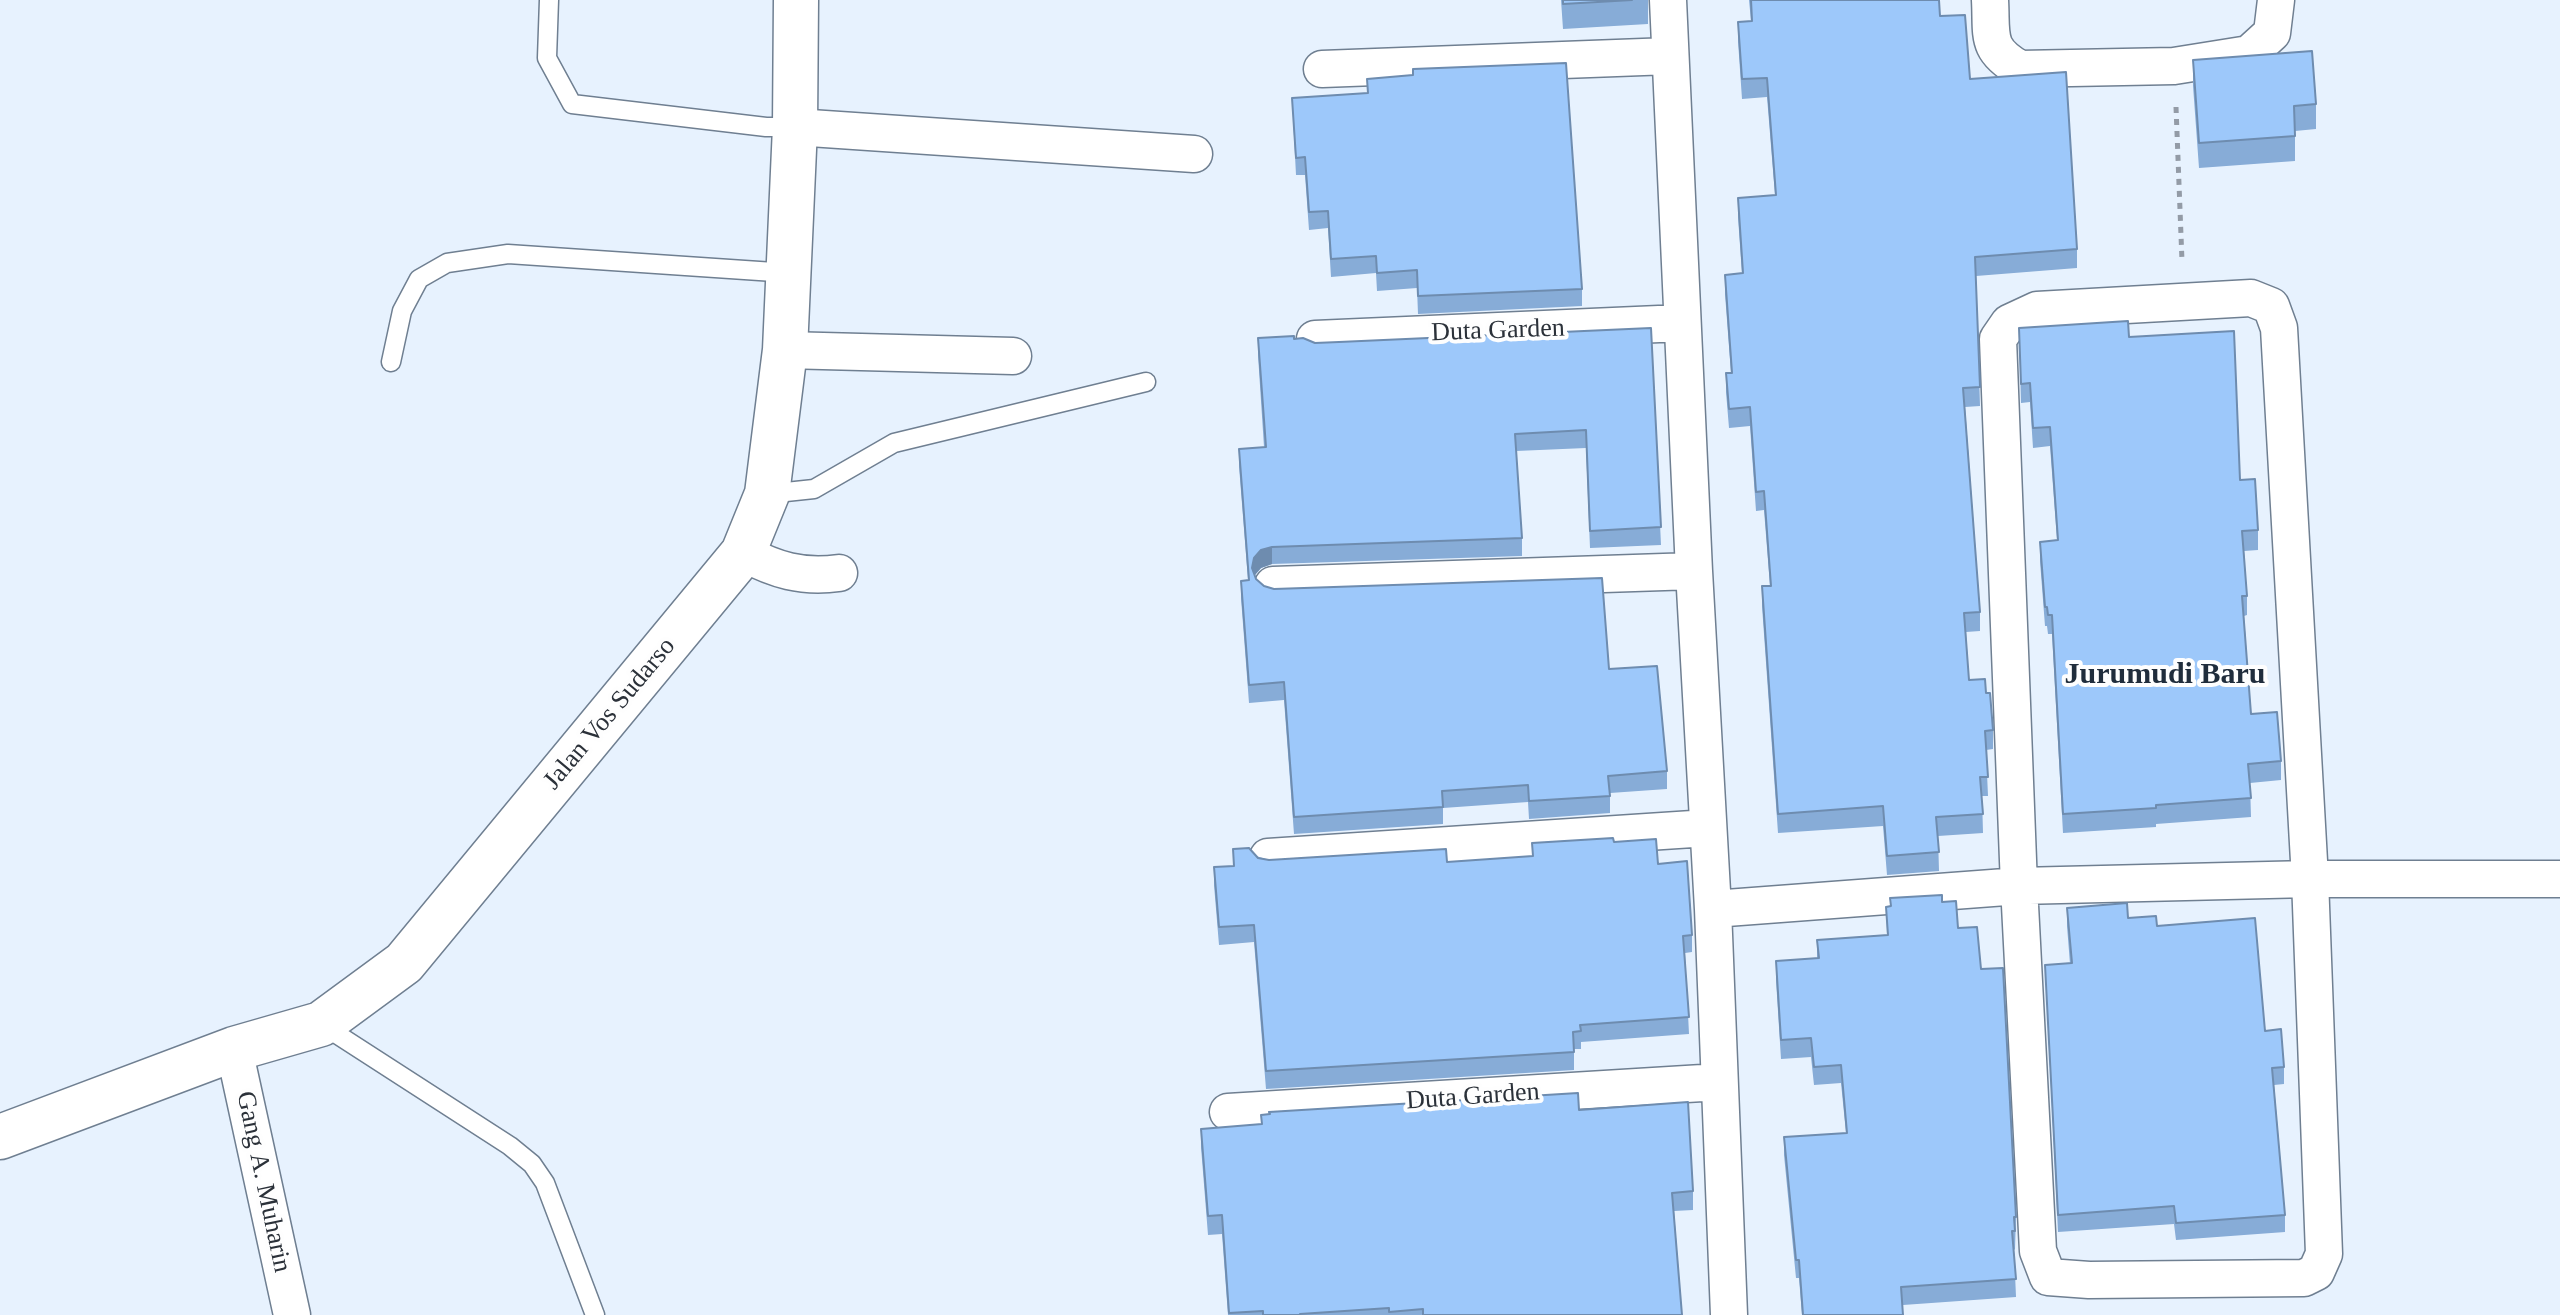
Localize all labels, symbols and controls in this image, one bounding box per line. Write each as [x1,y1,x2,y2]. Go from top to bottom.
street label: Duta Garden [1431,313,1565,349]
street label: Jalan Vos Sudarso [537,632,683,796]
district label: Jurumudi Baru [2065,657,2265,693]
street label: Duta Garden [1405,1077,1541,1117]
street label: Gang A. Muharin [229,1089,297,1275]

